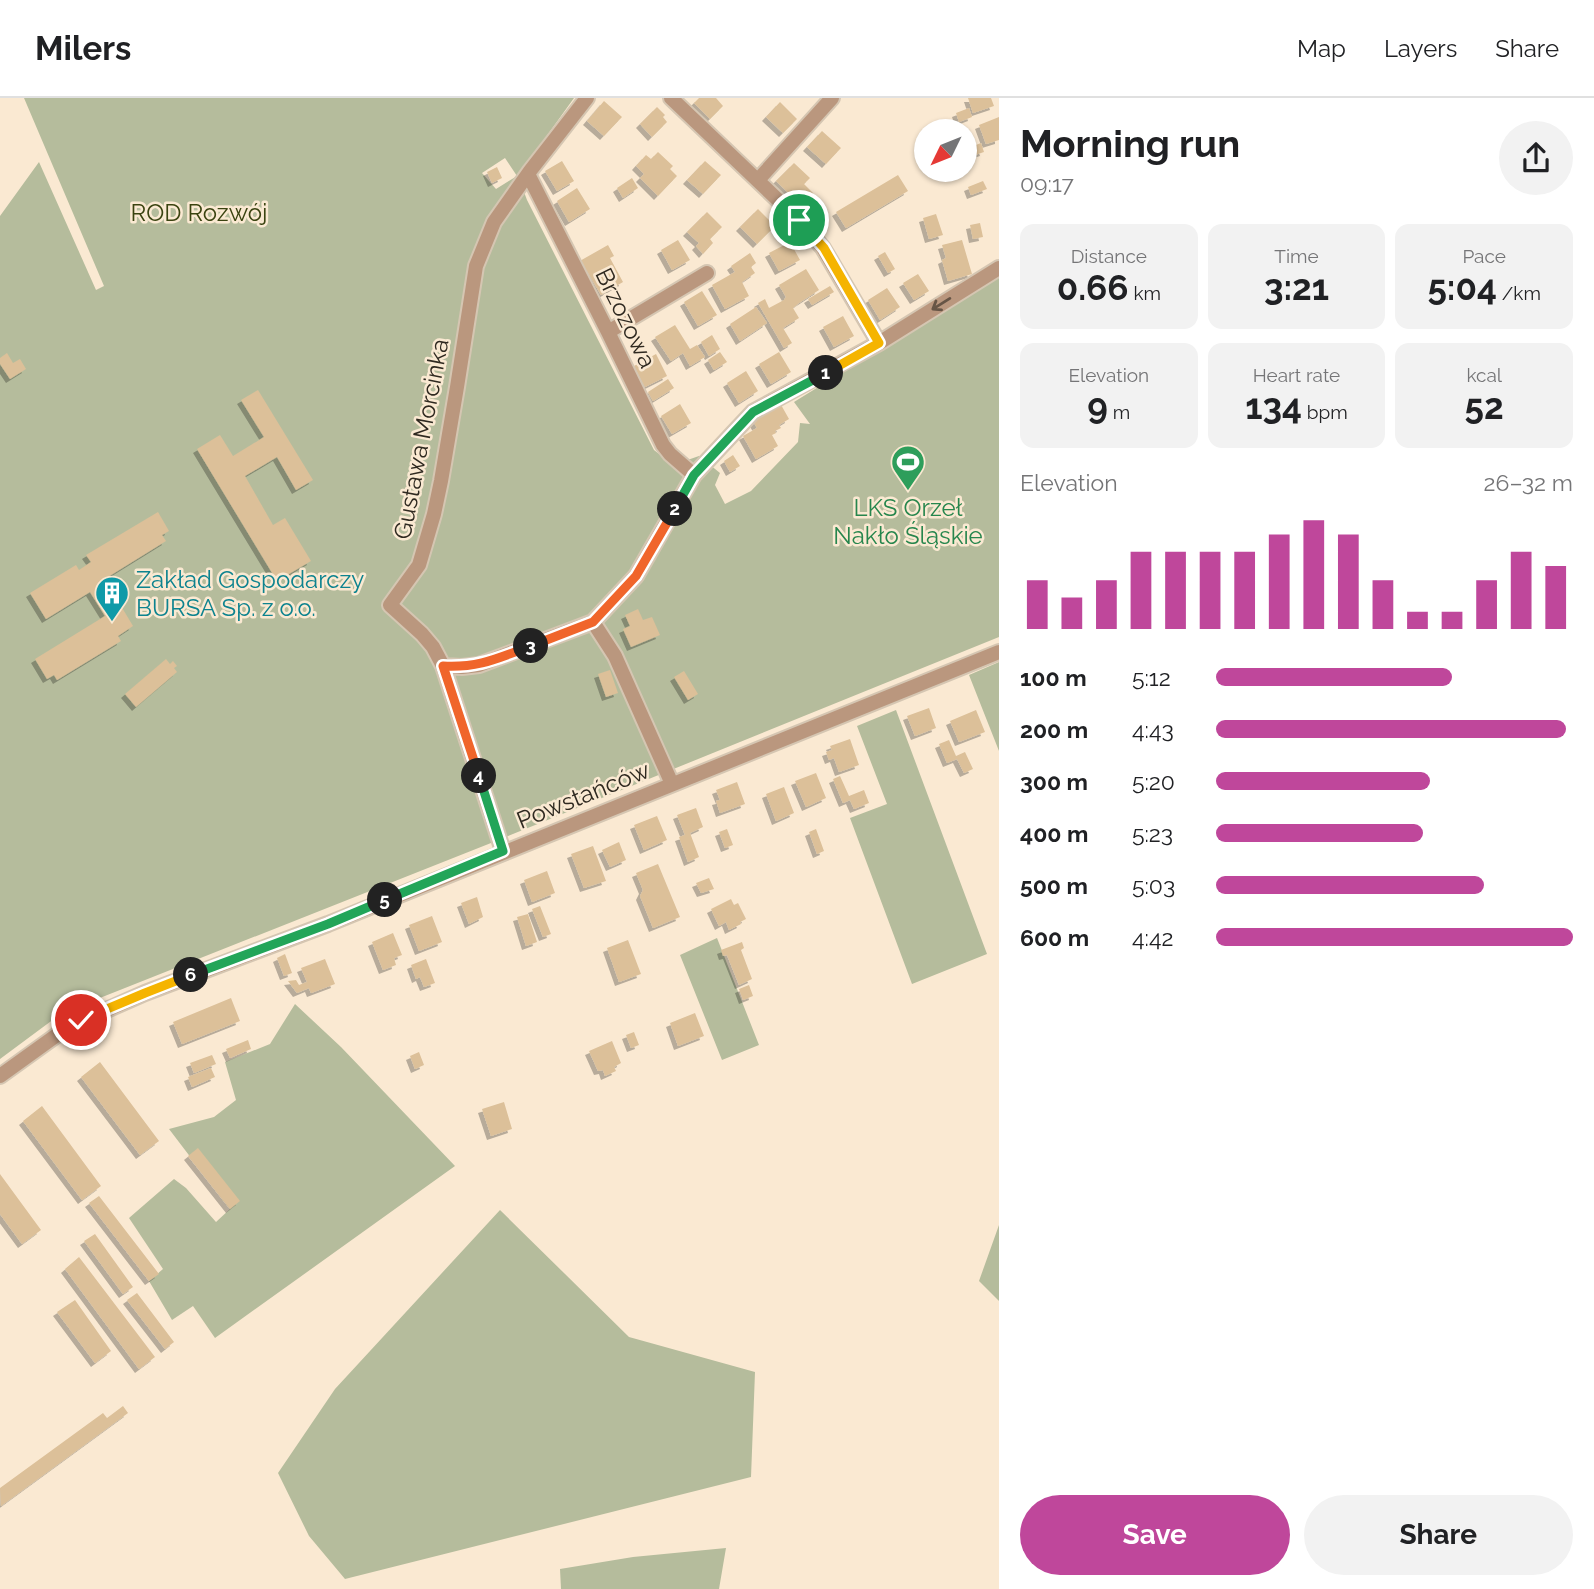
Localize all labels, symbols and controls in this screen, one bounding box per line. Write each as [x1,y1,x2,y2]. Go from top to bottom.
text: Milers [35,29,131,68]
text: Map [1297,34,1346,63]
text: Layers [1384,34,1457,63]
text: Share [1495,34,1559,63]
north arrow [914,119,976,182]
map controls [914,119,977,182]
text: Morning run [1020,121,1240,166]
button: share [1499,121,1573,195]
text: 09:17 [1020,170,1074,197]
pin [769,190,829,250]
park label: ROD Rozwój [131,198,267,227]
icon: arrive [780,201,818,239]
text: Distance [1071,245,1147,267]
text: Time [1274,245,1319,267]
text: Pace [1462,245,1506,267]
street label: Brzozowa [589,263,663,373]
text: 0.66 [1057,267,1129,308]
text: 3:21 [1264,267,1329,308]
text: 5:04 [1427,267,1497,308]
text: km [1129,282,1161,304]
text: /km [1497,282,1541,304]
one-way arrow [932,297,952,311]
street label: Gustawa Morcinka [387,336,455,542]
pin: 1 [808,356,844,390]
text: 1 [821,361,830,383]
text: Elevation [1068,364,1149,386]
text: Heart rate [1253,364,1340,386]
text: kcal [1466,364,1502,386]
text: 9 [1087,386,1108,427]
text: 134 [1245,386,1302,427]
text: 52 [1465,386,1504,427]
text: m [1108,401,1130,423]
text: bpm [1302,401,1348,423]
sports icon: LKS Orzeł Nakło Śląskie [889,443,927,492]
text: Elevation [1020,469,1118,496]
text: 26–32 m [1484,469,1573,496]
pin: 2 [658,492,692,526]
place label: LKS Orzeł Nakło Śląskie [833,493,983,550]
text: 2 [669,497,680,519]
place label: Zakład Gospodarczy BURSA Sp. z o.o. [136,565,364,622]
building icon: Zakład Gospodarczy BURSA Sp. z o.o. [93,574,131,623]
pin: 3 [514,628,548,664]
text: 3 [525,634,536,656]
text: 100 m [1020,664,1087,691]
text: 5:12 [1132,664,1171,691]
text: 200 m [1020,716,1088,743]
text: 4:43 [1132,716,1174,743]
street label: Powstańców [512,755,654,835]
pin: 4 [462,758,496,794]
text: 4 [473,764,484,786]
text: 300 m [1020,768,1088,795]
text: 5:20 [1132,768,1175,795]
text: 400 m [1020,820,1088,847]
text: 5:23 [1132,820,1173,847]
text: 500 m [1020,872,1088,899]
text: 5:03 [1132,872,1175,899]
pin: 5 [368,882,402,918]
text: 5 [379,888,390,910]
text: 600 m [1020,924,1089,951]
text: 4:42 [1132,924,1173,951]
pin: 6 [174,958,208,992]
text: 6 [185,963,196,985]
pin [51,990,111,1050]
icon: check [62,1001,100,1039]
button: Save [1020,1495,1290,1575]
button: Share [1304,1495,1573,1575]

